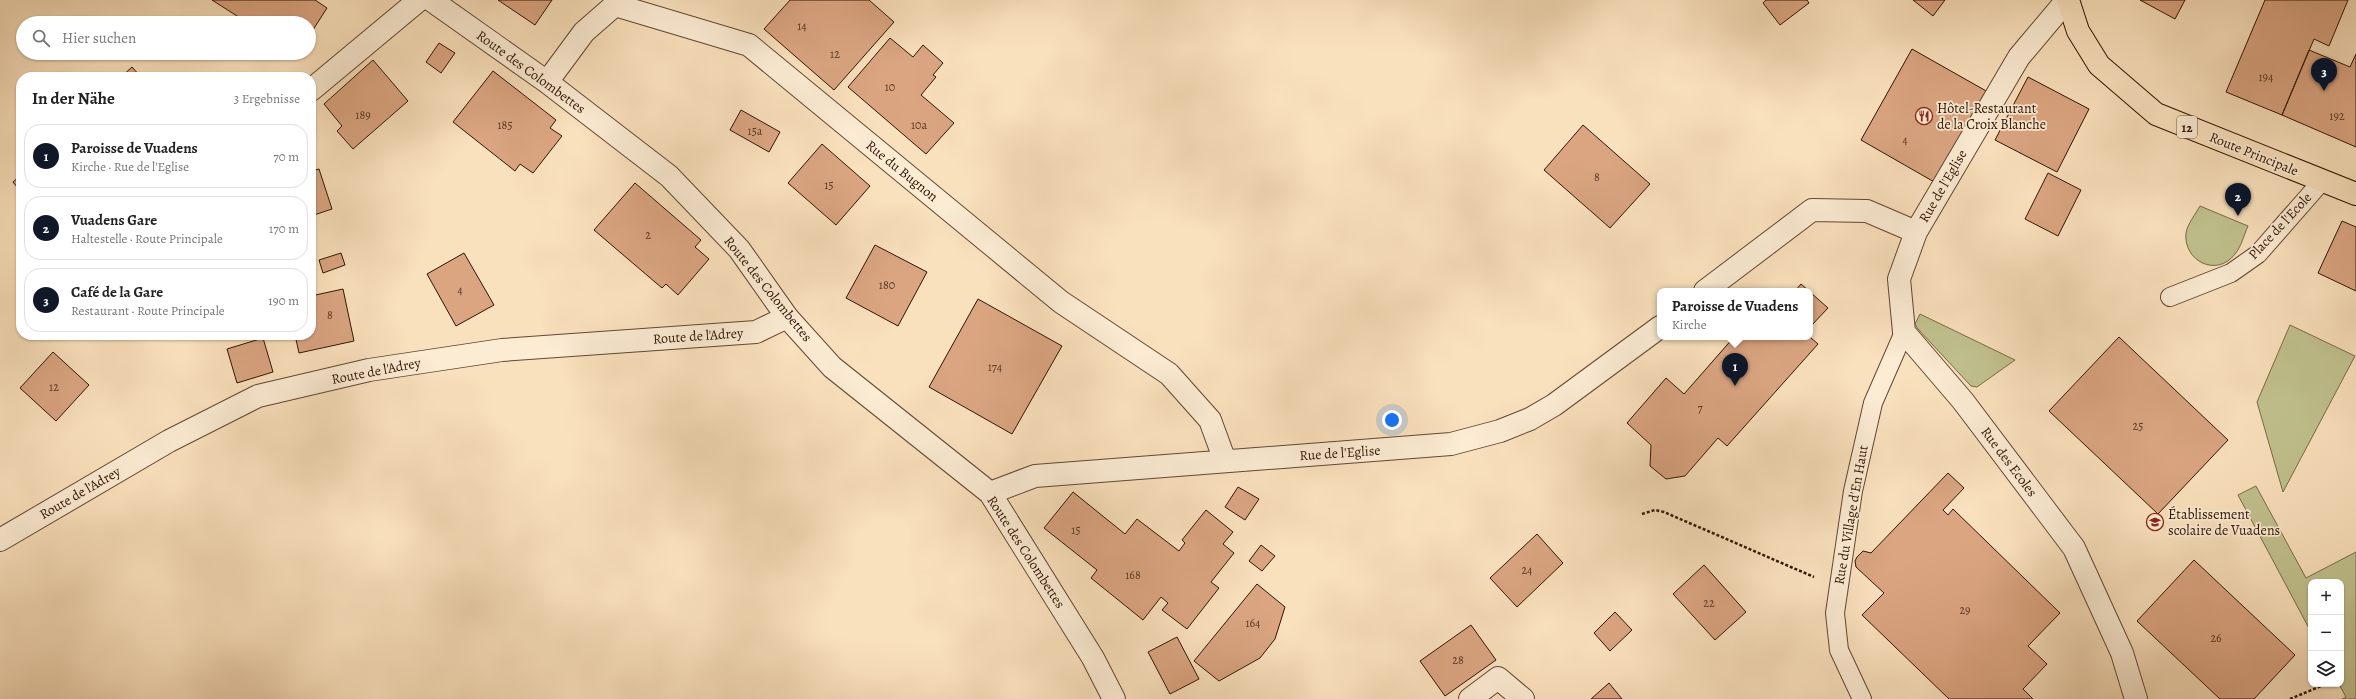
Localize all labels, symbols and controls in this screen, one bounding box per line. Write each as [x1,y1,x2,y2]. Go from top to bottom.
search box [16,16,316,60]
house number: 14 [797,18,807,34]
street label: Route des Colombettes [473,26,589,118]
icon: search [30,27,52,49]
text: Hier suchen [62,28,136,48]
house number: 12 [830,46,840,62]
pin: 3 [2311,58,2337,91]
house number: 194 [2258,69,2274,85]
house number: 10 [885,79,895,95]
text: In der Nähe [32,87,115,110]
text: 3 Ergebnisse [234,90,300,107]
place label: Hôtel-Restaurant de la Croix Blanche [1937,99,2046,134]
restaurant icon: Hôtel-Restaurant de la Croix Blanche [1914,106,1934,126]
house number: 189 [355,107,371,123]
house number: 192 [2329,108,2345,124]
road number: 12 [2177,116,2197,138]
house number: 185 [497,117,513,133]
house number: 10a [911,117,927,133]
house number: 15a [748,123,763,139]
street label: Route Principale [2207,128,2301,180]
house number: 4 [1902,132,1908,148]
street label: Rue du Bugnon [862,136,942,206]
text: Paroisse de Vuadens [71,138,198,158]
street label: Rue de l'Eglise [1914,146,1972,226]
text: 1 [44,148,48,165]
text: 70 m [273,148,299,165]
text: Kirche · Rue de l'Eglise [71,158,189,175]
house number: 8 [1594,169,1600,185]
house number: 15 [824,177,834,193]
pin: 2 [2225,183,2251,216]
street label: Place de l'Ecole [2244,188,2316,264]
text: Vuadens Gare [71,210,157,230]
text: 2 [43,220,49,237]
text: 170 m [269,220,299,237]
house number: 2 [645,227,651,243]
text: Haltestelle · Route Principale [71,230,223,247]
street label: Route des Colombettes [720,232,816,346]
house number: 180 [879,277,895,293]
text: Café de la Gare [71,282,163,302]
house number: 4 [457,282,463,298]
popup [1657,288,1813,340]
text: 3 [43,292,49,309]
text: 190 m [268,292,299,309]
text: Paroisse de Vuadens [1672,296,1798,316]
text: Restaurant · Route Principale [71,302,225,319]
house number: 8 [327,307,333,323]
text: Kirche [1672,316,1707,333]
street label: Route de l'Adrey [652,323,745,349]
street label: Route de l'Adrey [330,353,423,389]
pin: 1 [1722,353,1748,386]
house number: 174 [988,359,1003,375]
house number: 12 [49,379,59,395]
house number: 7 [1697,400,1703,416]
your location [1382,410,1402,430]
house number: 25 [2133,418,2143,434]
street label: Rue des Ecoles [1976,423,2042,501]
street label: Rue de l'Eglise [1299,441,1381,465]
street label: Rue du Village d'En Haut [1829,443,1873,586]
street label: Route de l'Adrey [36,462,125,524]
street label: Route des Colombettes [982,492,1070,612]
place label: Établissement scolaire de Vuadens [2168,505,2280,540]
school or university icon: Établissement scolaire de Vuadens [2145,512,2165,532]
house number: 15 [1071,522,1081,538]
house number: 24 [1521,562,1533,578]
house number: 168 [1125,567,1141,583]
map controls [2308,579,2344,687]
button: + [2308,579,2344,615]
house number: 22 [1703,595,1715,611]
house number: 29 [1959,602,1971,618]
house number: 164 [1245,615,1261,631]
button: − [2308,615,2344,651]
house number: 26 [2210,630,2222,646]
button: layers [2308,651,2344,687]
house number: 28 [1452,652,1464,668]

